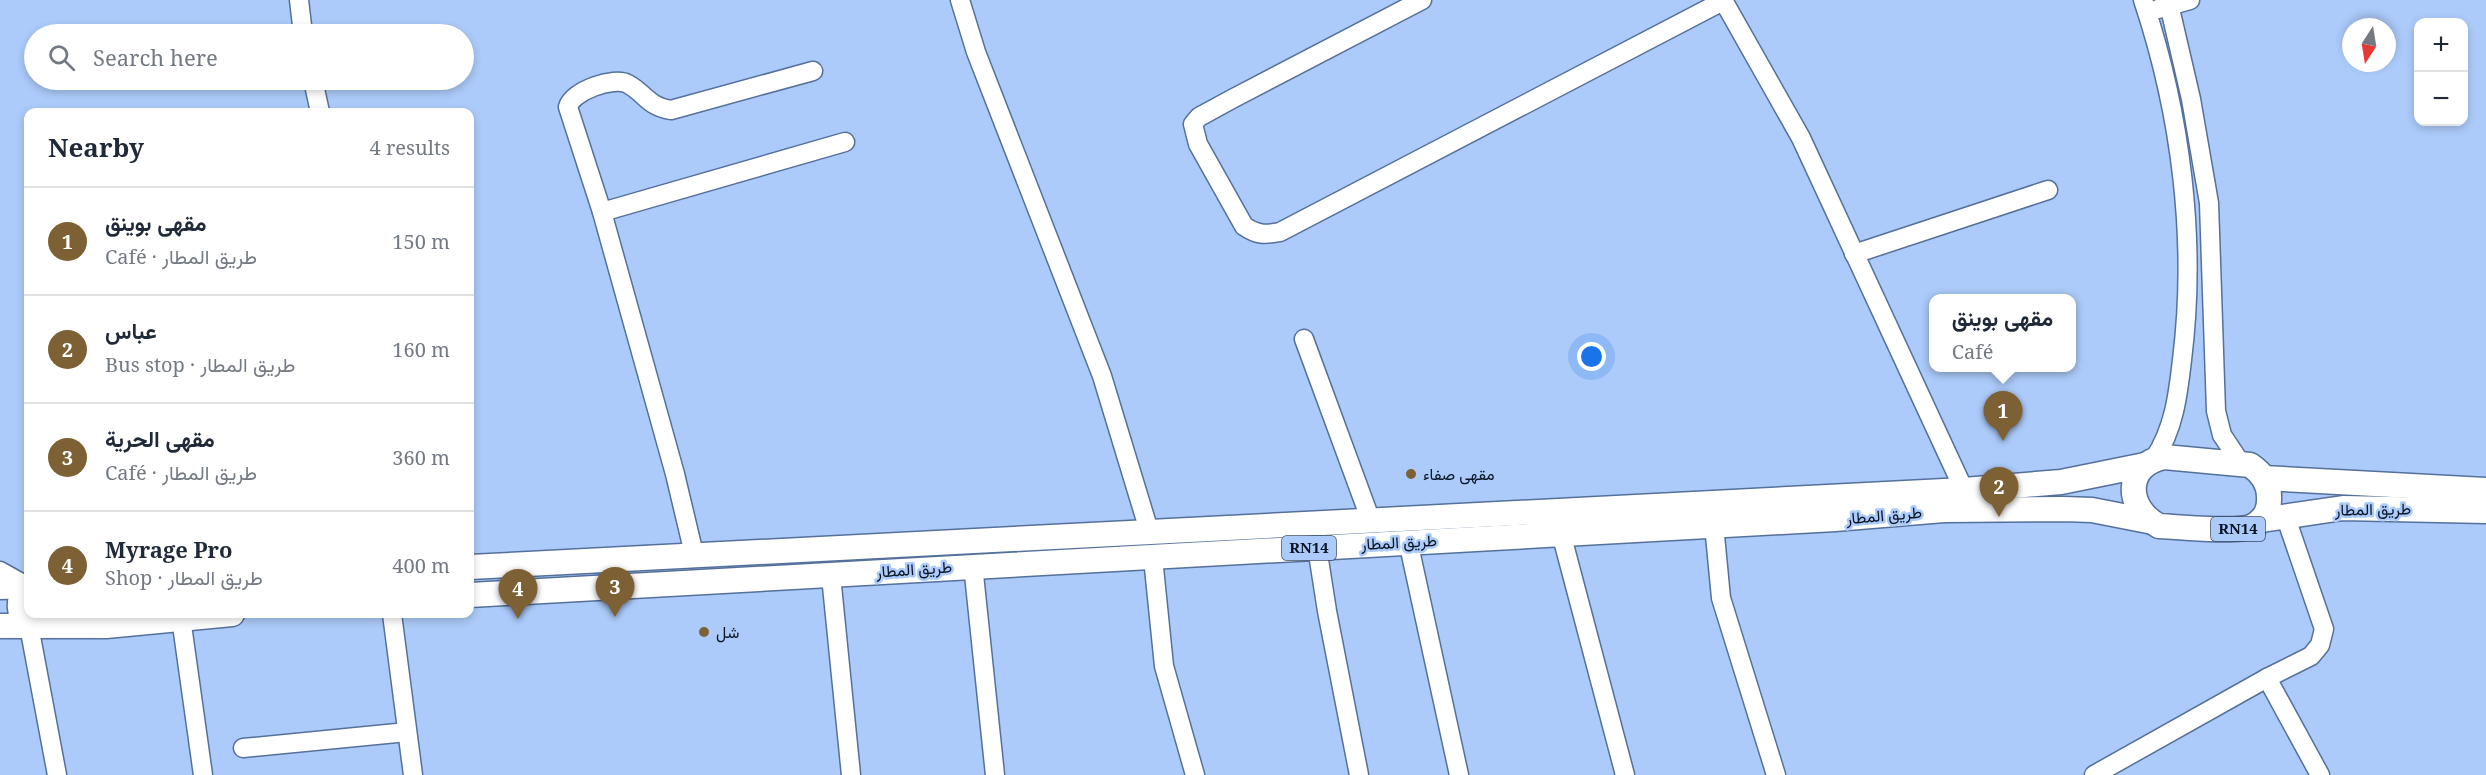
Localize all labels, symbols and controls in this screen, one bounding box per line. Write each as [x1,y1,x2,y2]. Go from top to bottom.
north arrow [2342,18,2396,72]
map controls [2414,18,2468,126]
button: + [2414,18,2468,72]
search box [24,24,474,90]
icon: search [45,41,78,74]
text: Search here [93,42,218,72]
button: − [2414,72,2468,126]
text: Nearby [48,129,144,165]
text: 4 results [370,134,450,161]
text: مقهى بوينق [105,207,206,237]
text: 1 [62,228,73,255]
text: 150 m [392,228,450,255]
text: Café · طريق المطار [105,243,257,270]
popup [1929,294,2076,372]
text: مقهى بوينق [1952,302,2053,332]
text: عباس [105,315,157,345]
text: 2 [62,336,73,363]
text: 160 m [392,336,450,363]
text: Café [1952,338,1993,365]
your location [1577,342,1606,371]
text: Bus stop · طريق المطار [105,351,295,378]
pin: 1 [1984,392,2022,441]
text: مقهى الحرية [105,423,215,453]
text: 3 [62,444,73,471]
text: 360 m [392,444,450,471]
text: Café · طريق المطار [105,459,257,486]
place label: مقهى صفاء [1423,463,1495,485]
marker: مقهى صفاء [1404,467,1418,481]
pin: 2 [1980,468,2018,517]
street label: طريق المطار [2334,497,2411,521]
street label: طريق المطار [1844,501,1923,529]
road number: RN14 [2211,517,2265,541]
street label: طريق المطار [1359,529,1438,555]
text: Myrage Pro [105,534,233,564]
road number: RN14 [1282,536,1336,560]
text: 4 [62,552,73,579]
text: 400 m [392,552,450,579]
street label: طريق المطار [874,555,953,583]
text: Shop · طريق المطار [105,564,263,591]
pin: 3 [596,568,634,617]
pin: 4 [498,570,538,619]
place label: شل [716,621,739,643]
marker: شل [697,625,711,639]

